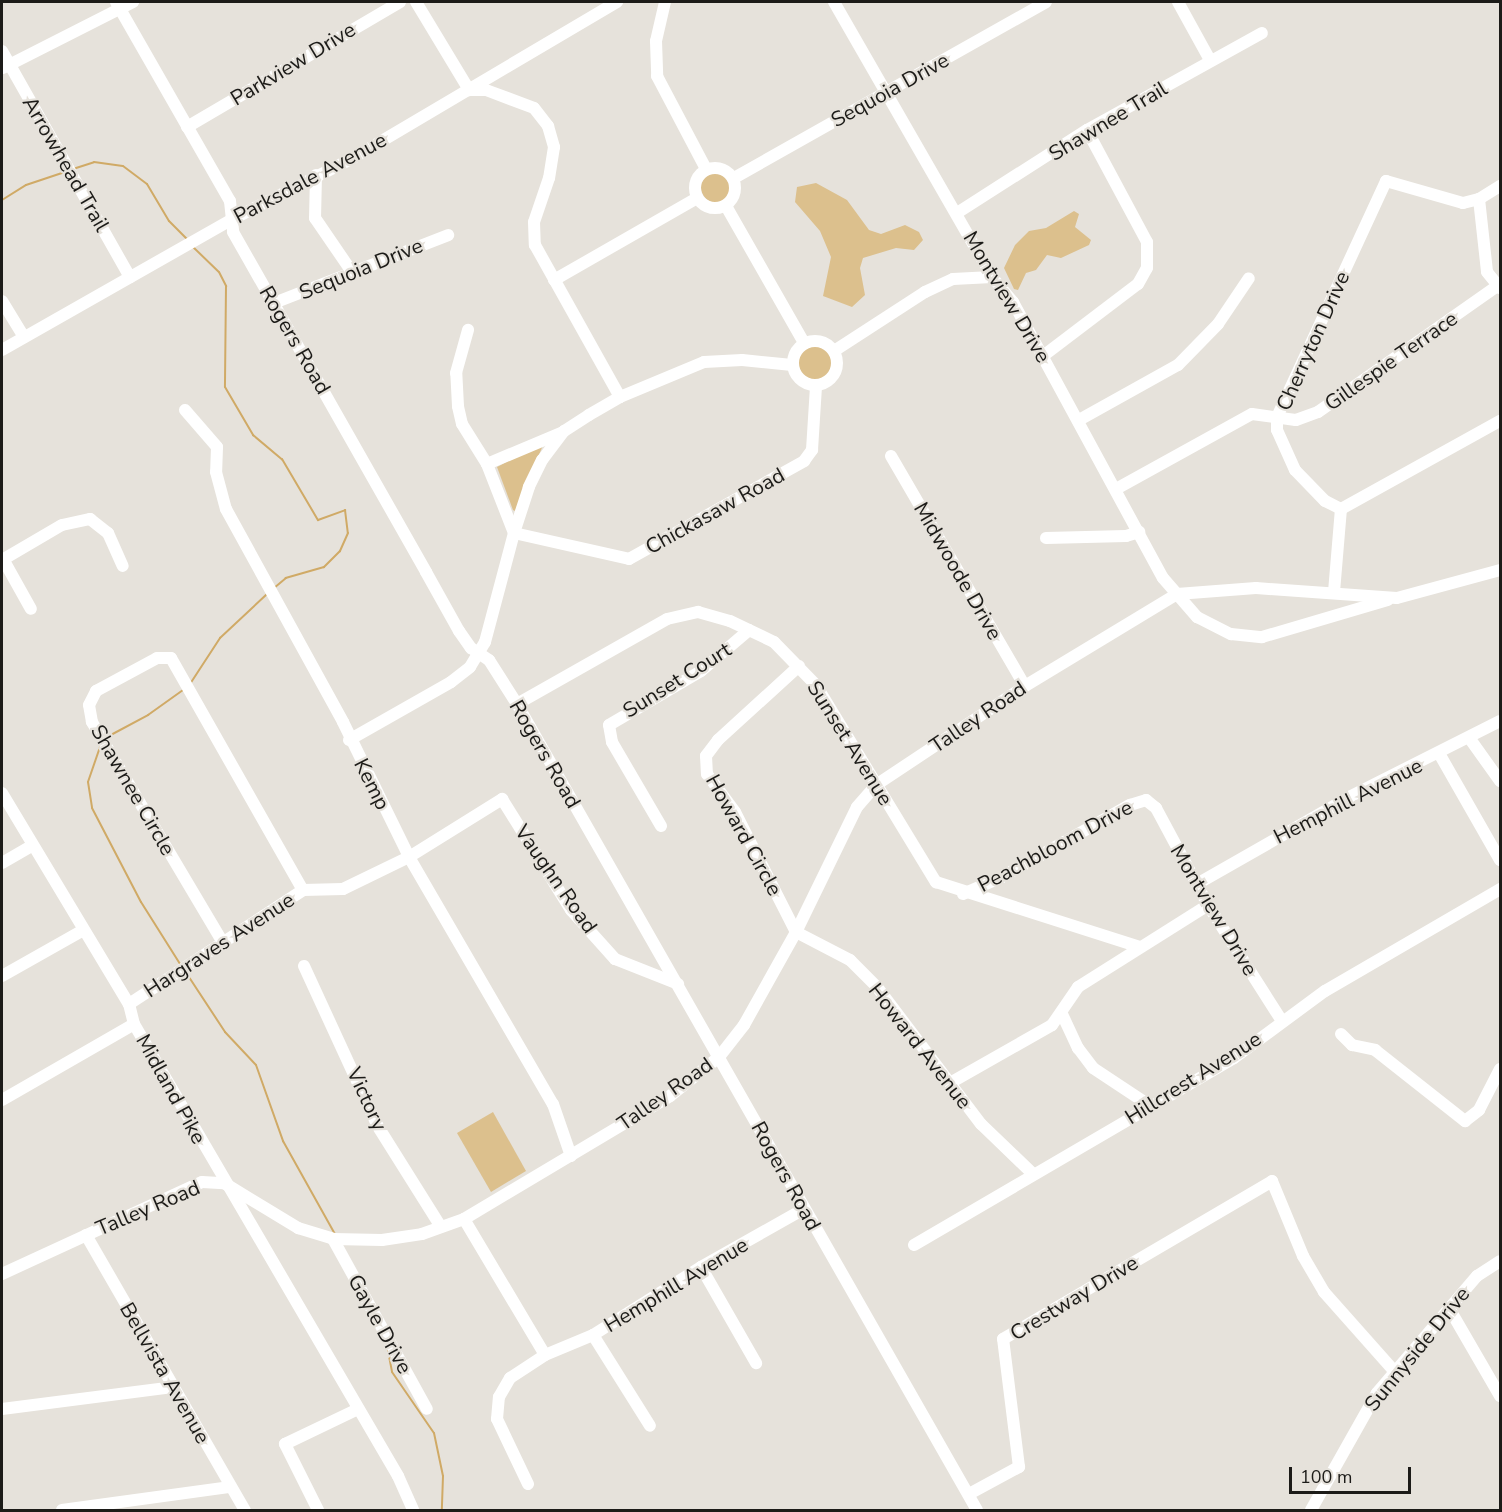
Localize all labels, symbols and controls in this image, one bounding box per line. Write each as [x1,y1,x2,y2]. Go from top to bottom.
street label: Parkview Drive [226,17,360,111]
street label: Sequoia Drive [827,47,953,133]
street label: Shawnee Trail [1044,76,1172,166]
street label: Arrowhead Trail [17,92,115,236]
street label: Parksdale Avenue [229,127,391,229]
street label: Montview Drive [958,227,1056,367]
street label: Sequoia Drive [296,233,426,305]
street label: Cherryton Drive [1271,267,1355,415]
street label: Rogers Road [254,281,336,399]
street label: Gillespie Terrace [1320,306,1462,416]
street label: Chickasaw Road [641,462,789,560]
street label: Midwoode Drive [908,498,1008,644]
street label: Sunset Court [618,637,736,723]
street label: Sunset Avenue [802,676,898,810]
street label: Talley Road [925,676,1031,758]
street label: Rogers Road [504,695,586,813]
street label: Shawnee Circle [85,720,181,860]
street label: Hemphill Avenue [1269,753,1427,849]
street label: Kemp [348,754,396,814]
street label: Howard Circle [700,770,788,900]
street label: Peachbloom Drive [973,795,1137,897]
street label: Vaughn Road [509,820,603,938]
street label: Montview Drive [1165,840,1263,980]
street label: Hargraves Avenue [139,887,299,1003]
street label: Howard Avenue [863,978,977,1114]
street label: Hillcrest Avenue [1120,1026,1266,1130]
street label: Midland Pike [131,1030,211,1148]
street label: Talley Road [612,1052,718,1136]
street label: Victory [341,1063,393,1135]
street label: Rogers Road [746,1117,826,1235]
street label: Talley Road [92,1175,204,1241]
street label: Hemphill Avenue [599,1232,753,1338]
street label: Crestway Drive [1006,1250,1142,1346]
street label: Gayle Drive [342,1270,418,1378]
street label: Sunnyside Drive [1359,1282,1475,1416]
street label: Bellvista Avenue [114,1298,216,1448]
scale bar [1292,1455,1414,1493]
text: 100 m [1300,1465,1352,1489]

